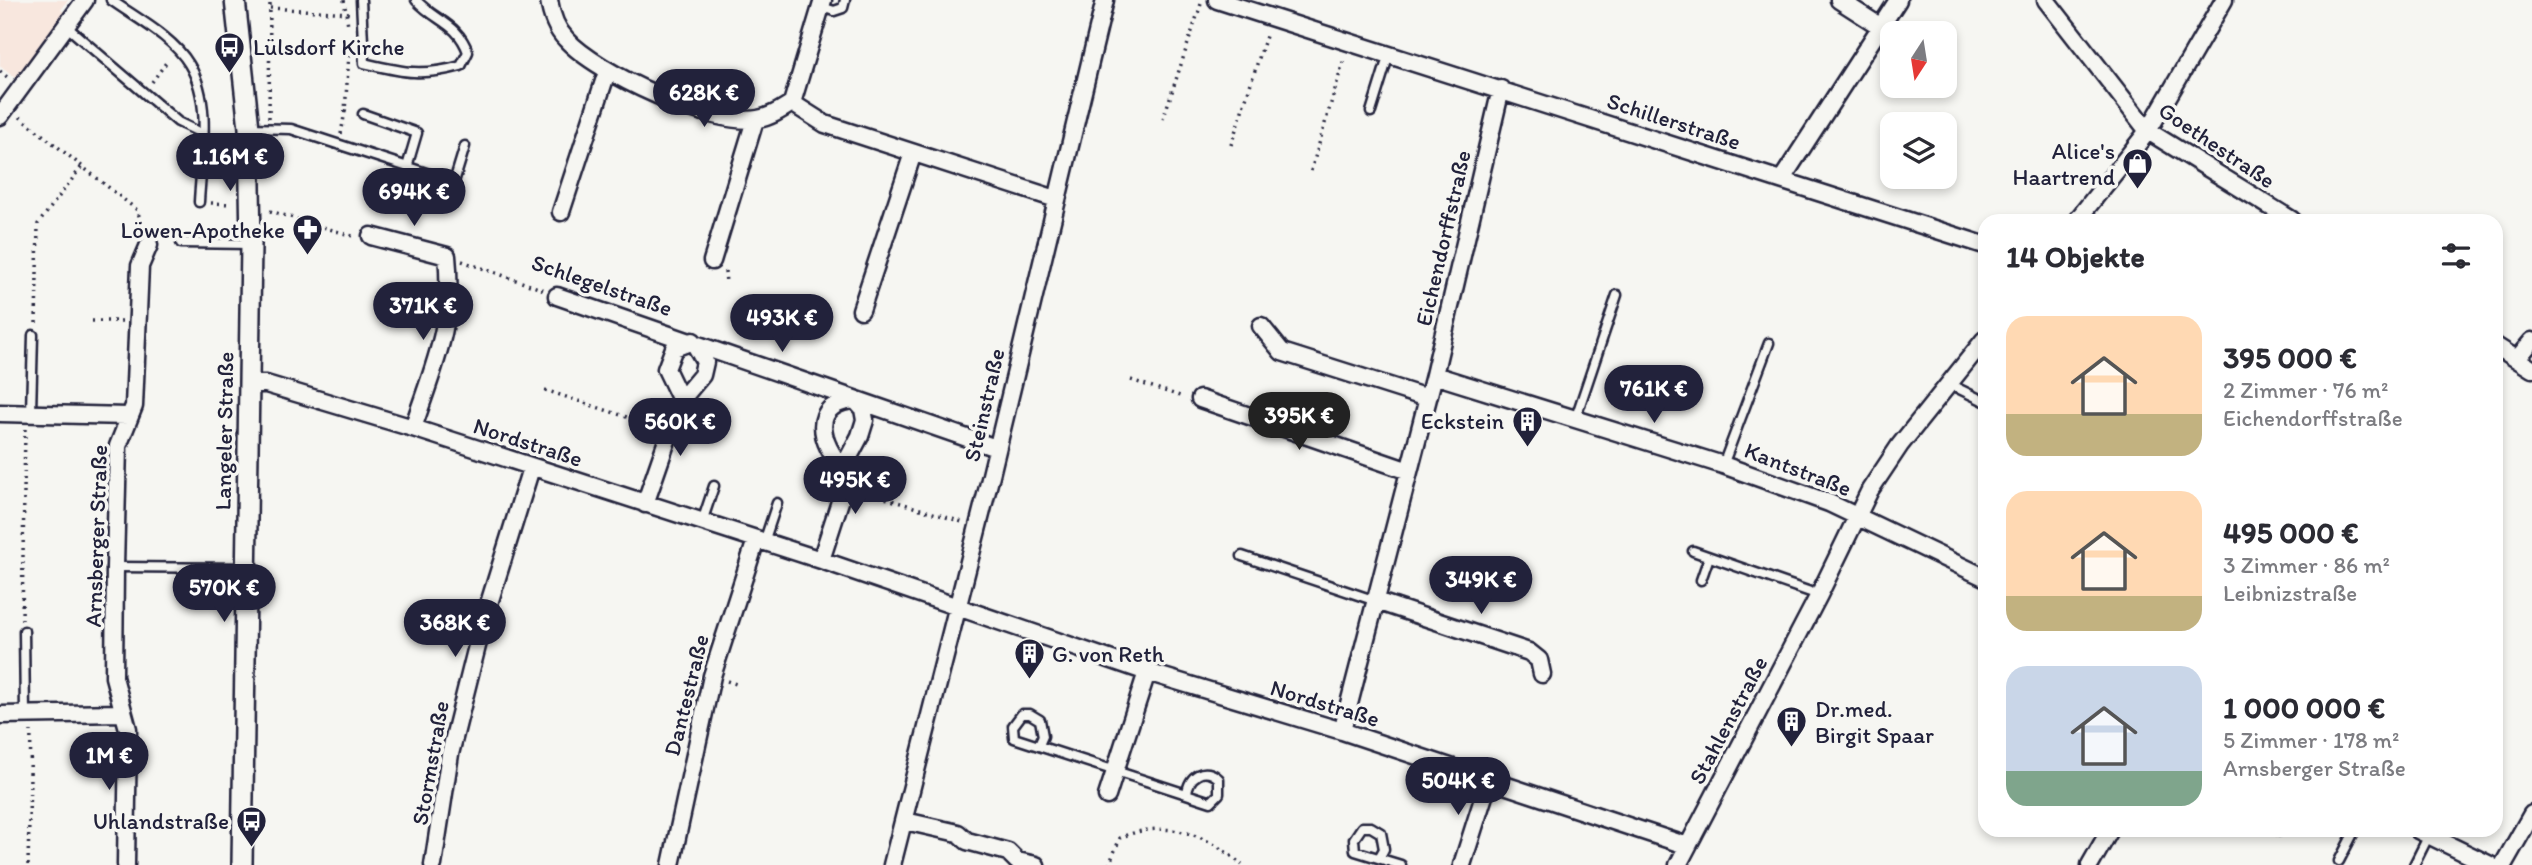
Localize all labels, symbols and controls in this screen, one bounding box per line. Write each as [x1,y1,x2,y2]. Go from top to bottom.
north arrow [1880,21,1956,98]
map controls [1880,21,1957,189]
bus stop icon: Lülsdorf Kirche [213,30,247,74]
place label: Lülsdorf Kirche [253,33,404,61]
pin: 628K € [647,69,761,129]
text: 628K € [669,78,739,106]
street label: Schillerstraße [1604,86,1744,156]
street label: Goethestraße [2153,96,2281,194]
button: layers [1880,112,1957,189]
pin: 1.16M € [165,134,295,193]
place label: Alice's Haartrend [2013,137,2115,191]
text: 1.16M € [192,142,268,170]
street label: Eichendorffstraße [1409,147,1477,329]
shop icon: Alice's Haartrend [2121,147,2155,191]
pin: 694K € [357,168,471,228]
text: 694K € [378,177,450,205]
pharmacy icon: Löwen-Apotheke [291,213,325,257]
place label: Löwen-Apotheke [121,216,285,244]
icon: filters [2437,237,2475,275]
text: 14 Objekte [2006,238,2145,275]
street label: Schlegelstraße [528,248,676,322]
pin: 371K € [366,282,480,342]
text: 371K € [389,291,457,319]
pin: 493K € [725,294,839,354]
text: 493K € [746,303,818,331]
text: 395 000 € [2223,339,2357,376]
icon: home [2062,344,2146,428]
street label: Steinstraße [957,346,1011,464]
street label: Langeler Straße [209,351,239,511]
pin: 761K € [1597,366,1711,425]
text: 761K € [1620,374,1688,402]
text: 2 Zimmer · 76 m² [2223,376,2388,404]
pin: 395K € [1242,392,1356,452]
pin: 560K € [623,398,737,458]
text: 395K € [1264,401,1334,429]
building icon: Eckstein [1510,404,1544,448]
text: Eichendorffstraße [2223,404,2403,432]
text: 560K € [644,407,716,435]
place label: Eckstein [1421,407,1504,435]
street label: Nordstraße [470,411,586,473]
street label: Kantstraße [1740,436,1856,502]
street label: Arnsberger Straße [79,444,113,628]
pin: 495K € [798,456,912,516]
text: 495K € [820,465,890,493]
text: 495 000 € [2223,514,2359,551]
icon: home [2062,519,2146,603]
text: 3 Zimmer · 86 m² [2223,551,2390,579]
pin: 349K € [1424,556,1538,616]
pin: 570K € [167,564,281,624]
text: 349K € [1445,565,1517,593]
text: 570K € [189,573,259,601]
text: Leibnizstraße [2223,579,2357,607]
pin: 368K € [398,600,512,659]
text: 368K € [420,608,490,636]
street label: Dantestraße [657,631,715,759]
building icon: G. von Reth [1012,637,1046,681]
place label: G. von Reth [1052,640,1165,668]
street label: Stahlenstraße [1683,651,1773,789]
street label: Nordstraße [1267,673,1383,733]
text: 1 000 000 € [2223,689,2385,726]
icon: home [2062,694,2146,778]
place label: Dr.med. Birgit Spaar [1815,695,1934,749]
street label: Stormstraße [405,699,455,827]
building icon: Dr.med. Birgit Spaar [1775,705,1809,749]
text: 5 Zimmer · 178 m² [2223,726,2399,754]
pin: 1M € [68,732,150,792]
text: 1M € [85,741,133,769]
text: Arnsberger Straße [2223,754,2406,782]
pin: 504K € [1401,758,1515,817]
text: 504K € [1421,766,1495,794]
bus stop icon: Uhlandstraße [235,804,269,848]
place label: Uhlandstraße [93,807,229,835]

